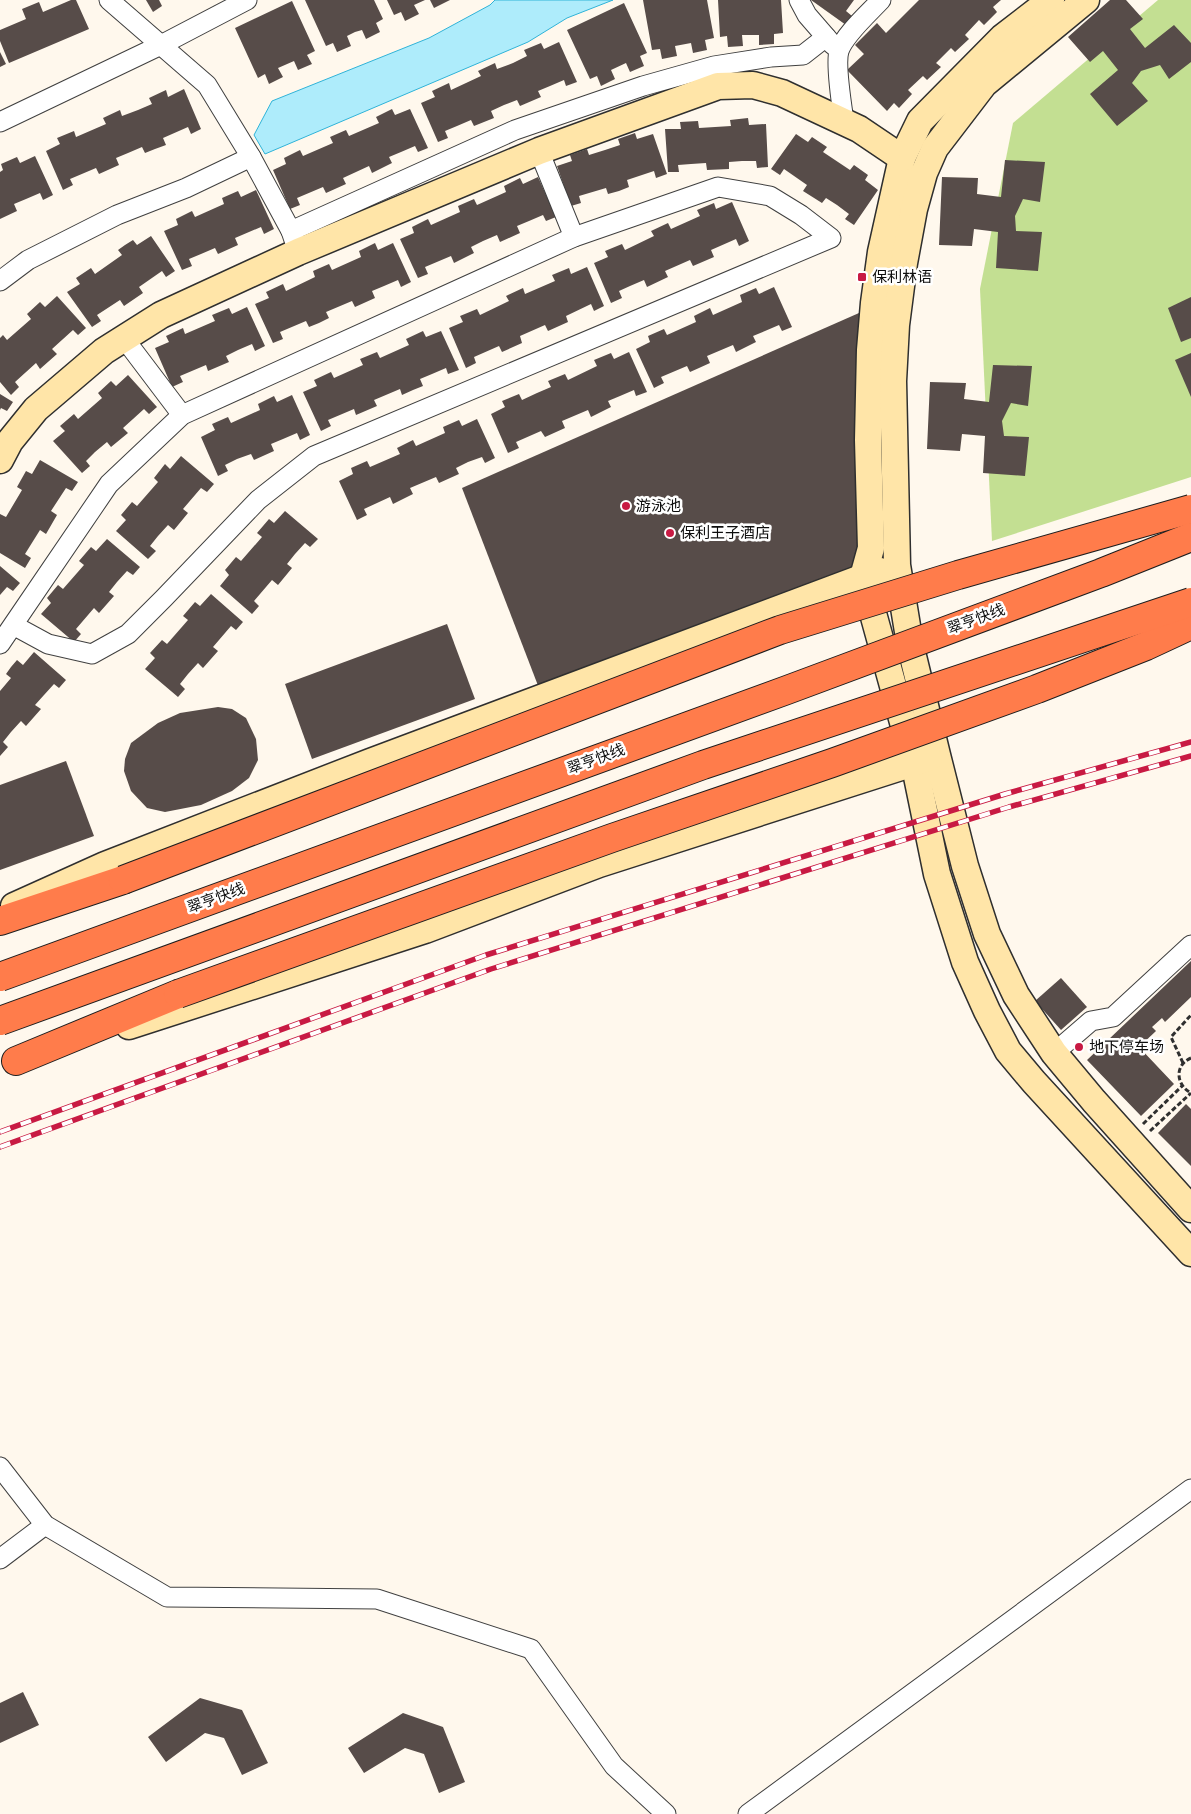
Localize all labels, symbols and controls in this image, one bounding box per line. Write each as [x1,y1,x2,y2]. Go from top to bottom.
place label: 保利林语 [872,267,932,286]
marker: 保利林语 [856,271,868,283]
place label: 游泳池 [636,496,681,515]
marker: 游泳池 [620,500,632,512]
place label: 保利王子酒店 [680,523,770,542]
marker: 保利王子酒店 [664,527,676,539]
street label: 翠亨快线 [944,599,1007,638]
street label: 翠亨快线 [564,739,627,778]
street label: 翠亨快线 [184,878,247,917]
place label: 地下停车场 [1089,1037,1164,1056]
marker: 地下停车场 [1073,1041,1085,1053]

